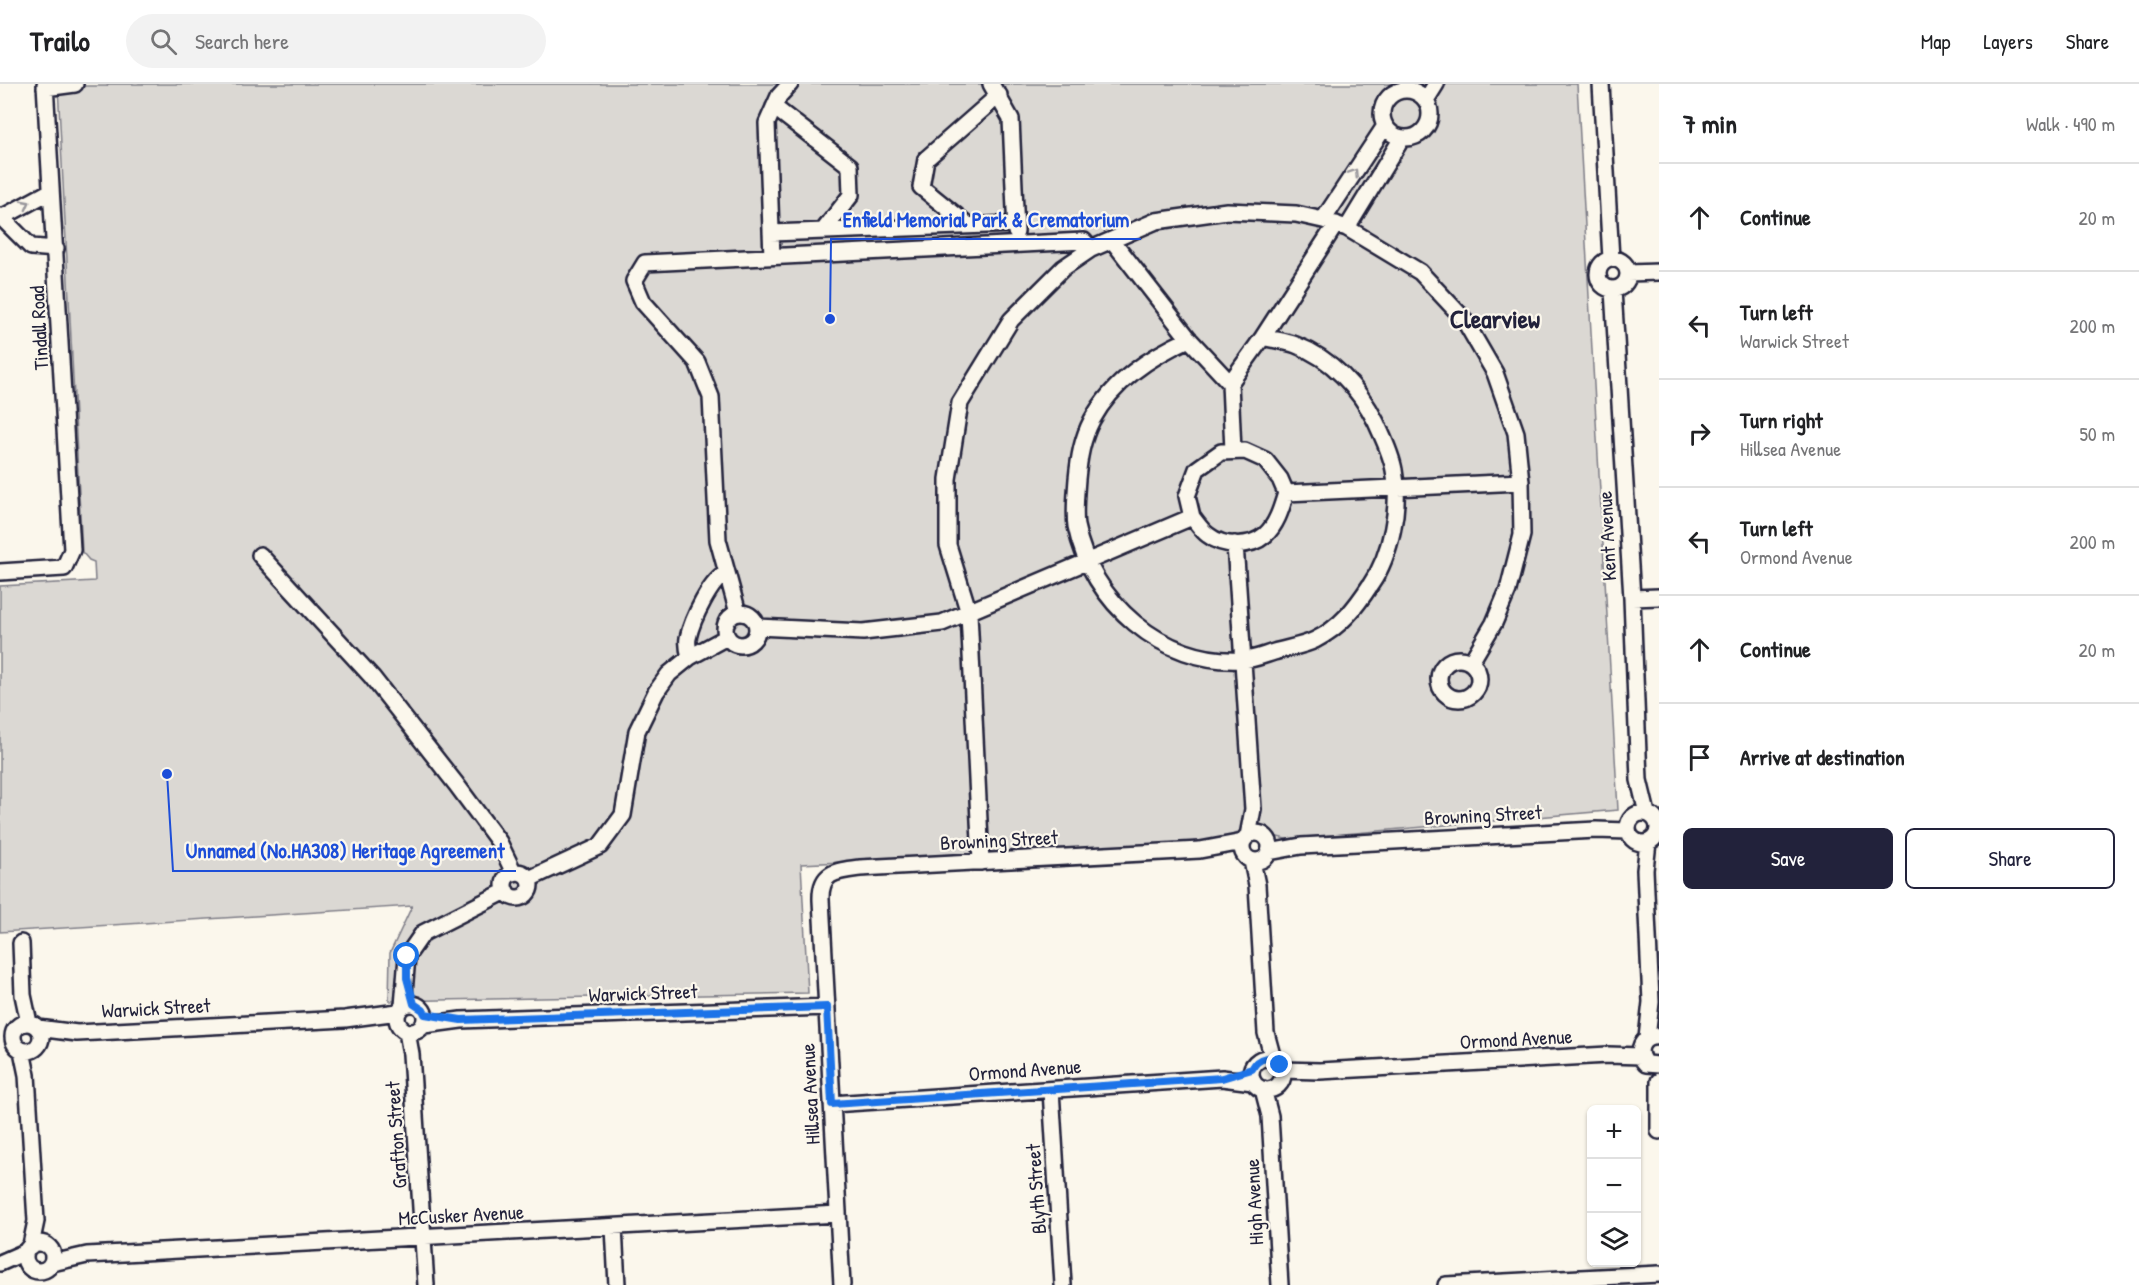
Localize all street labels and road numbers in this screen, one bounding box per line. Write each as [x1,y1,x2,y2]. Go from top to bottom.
street label: Tindall Road [23,285,54,371]
street label: Kent Avenue [1591,491,1622,582]
street label: Browning Street [1423,798,1544,831]
street label: Browning Street [939,823,1060,856]
street label: Warwick Street [588,977,699,1008]
street label: Warwick Street [101,991,212,1024]
street label: Ormond Avenue [1459,1022,1573,1055]
street label: Hillsea Avenue [793,1043,826,1145]
street label: Ormond Avenue [968,1052,1082,1087]
street label: Grafton Street [378,1079,413,1190]
street label: Blyth Street [1019,1142,1052,1235]
street label: High Avenue [1238,1158,1269,1246]
street label: McCusker Avenue [398,1198,524,1231]

